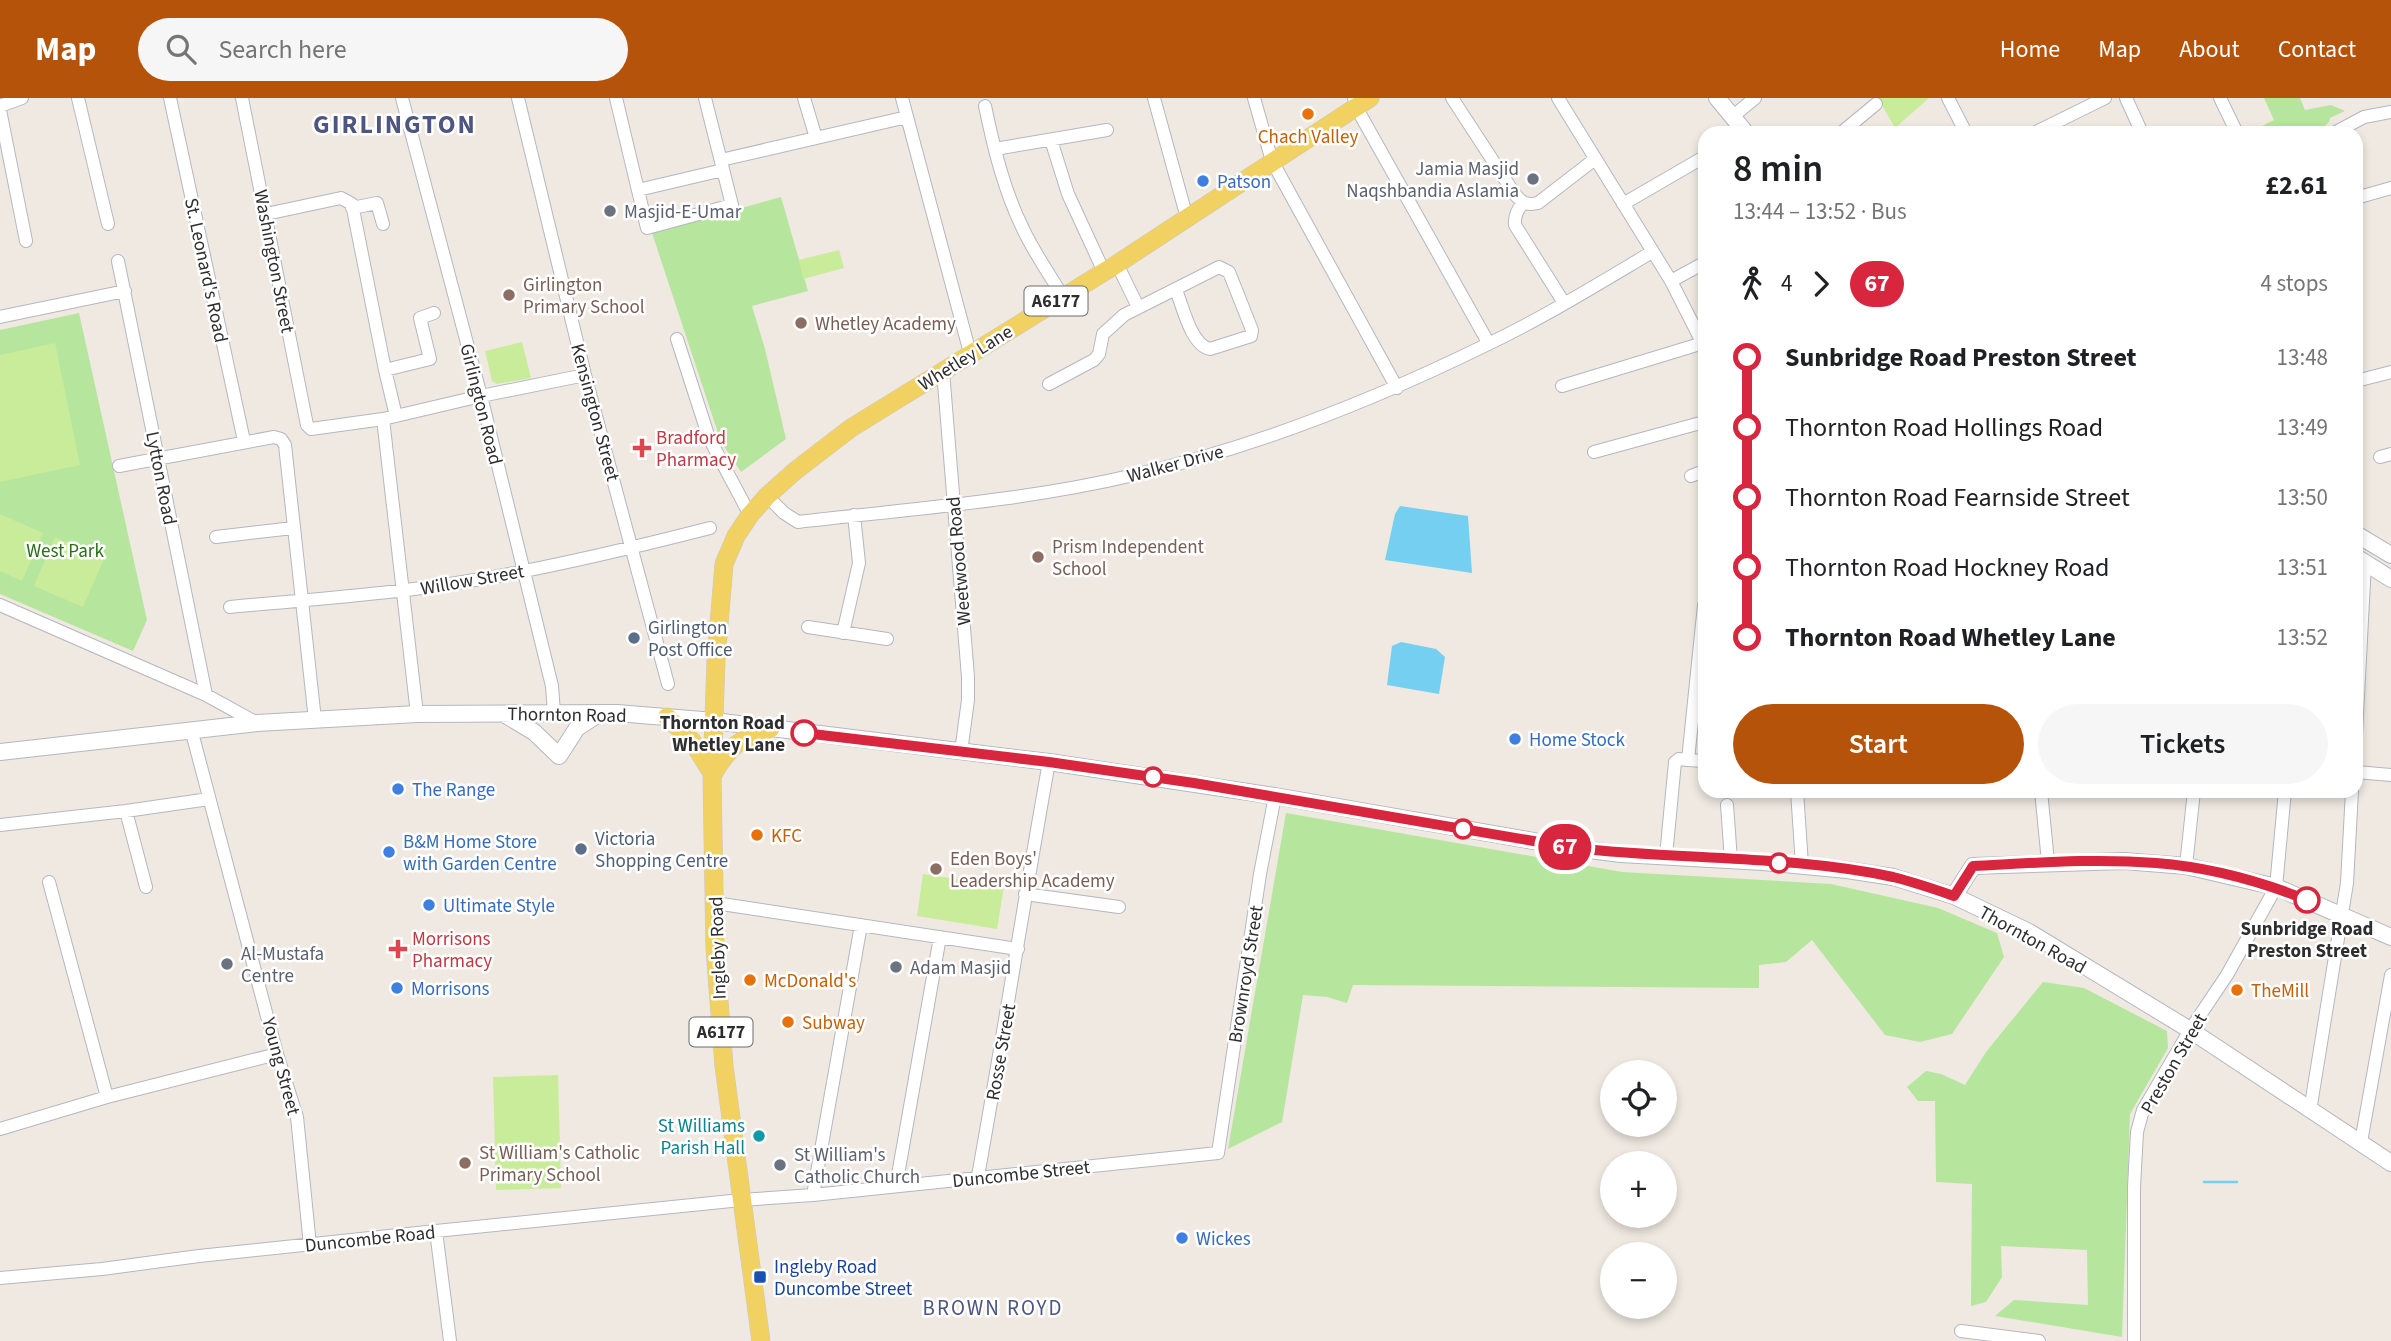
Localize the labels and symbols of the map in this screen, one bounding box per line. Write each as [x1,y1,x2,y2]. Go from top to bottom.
district label: GIRLINGTON [313,106,477,143]
marker: Chach Valley [1300,106,1316,122]
place label: Chach Valley [1258,124,1358,151]
place label: Jamia Masjid Naqshbandia Aslamia [1346,156,1519,205]
place label: Patson [1217,169,1271,196]
marker: Jamia Masjid Naqshbandia Aslamia [1525,171,1541,187]
marker: Patson [1195,173,1211,189]
street label: Washington Street [246,187,301,336]
street label: St. Leonard's Road [177,195,234,345]
place label: Masjid-E-Umar [624,199,742,226]
marker: Masjid-E-Umar [602,203,618,219]
place label: Girlington Primary School [523,272,645,321]
road number: A6177 [1024,286,1088,316]
marker: Girlington Primary School [501,287,517,303]
place label: Whetley Academy [815,311,956,338]
marker: Whetley Academy [793,315,809,331]
street label: Whetley Lane [913,319,1018,398]
street label: Girlington Road [452,341,509,468]
street label: Kensington Street [563,341,626,485]
place label: Bradford Pharmacy [656,425,736,474]
street label: Lytton Road [138,429,183,527]
street label: Walker Drive [1124,439,1227,490]
marker: Bradford Pharmacy [634,440,650,456]
street label: Weetwood Road [940,495,979,626]
place label: Prism Independent School [1052,534,1205,583]
park label: West Park [26,538,104,565]
marker: Prism Independent School [1030,549,1046,565]
street label: Willow Street [418,558,527,603]
place label: Girlington Post Office [648,615,732,664]
marker: Girlington Post Office [626,630,642,646]
street label: Thornton Road [507,701,627,730]
place label: Thornton Road Whetley Lane [660,710,785,759]
marker: Thornton Road Whetley Lane [791,720,817,746]
place label: Home Stock [1529,727,1625,754]
marker: Home Stock [1507,731,1523,747]
unlabelled marker [1143,767,1163,787]
place label: The Range [412,777,495,804]
marker: The Range [390,781,406,797]
unlabelled marker [1453,819,1473,839]
place label: KFC [771,823,802,850]
line badge: 67 [1534,824,1596,870]
place label: Victoria Shopping Centre [595,826,728,875]
marker: KFC [749,827,765,843]
place label: B&M Home Store with Garden Centre [403,829,557,878]
marker: Victoria Shopping Centre [573,841,589,857]
marker: B&M Home Store with Garden Centre [381,844,397,860]
place label: Eden Boys' Leadership Academy [950,846,1115,895]
unlabelled marker [1769,853,1789,873]
marker: Eden Boys' Leadership Academy [928,861,944,877]
marker: Sunbridge Road Preston Street [2294,887,2320,913]
place label: Ultimate Style [443,893,555,920]
street label: Ingleby Road [703,896,734,1000]
marker: Ultimate Style [421,897,437,913]
street label: Thornton Road [1974,900,2091,981]
street label: Brownroyd Street [1222,903,1271,1045]
place label: Sunbridge Road Preston Street [2241,916,2373,965]
place label: Morrisons Pharmacy [412,926,492,975]
place label: Al-Mustafa Centre [241,941,324,990]
marker: Morrisons Pharmacy [390,941,406,957]
place label: Adam Masjid [910,955,1011,982]
marker: Al-Mustafa Centre [219,956,235,972]
marker: Adam Masjid [888,959,904,975]
place label: McDonald's [764,968,856,995]
marker: McDonald's [742,972,758,988]
place label: Morrisons [411,976,490,1003]
place label: TheMill [2251,978,2309,1005]
marker: Morrisons [389,980,405,996]
marker: TheMill [2229,982,2245,998]
street label: Rosse Street [980,1001,1023,1103]
street label: Preston Street [2135,1008,2214,1119]
place label: Subway [802,1010,865,1037]
street label: Young Street [254,1013,307,1119]
marker: Subway [780,1014,796,1030]
road number: A6177 [690,1017,752,1046]
place label: St Williams Parish Hall [658,1113,745,1162]
marker: St Williams Parish Hall [751,1128,767,1144]
place label: St William's Catholic Primary School [479,1140,640,1189]
place label: St William's Catholic Church [794,1142,920,1191]
street label: Duncombe Street [951,1154,1092,1195]
marker: St William's Catholic Primary School [457,1155,473,1171]
marker: St William's Catholic Church [772,1157,788,1173]
street label: Duncombe Road [303,1219,437,1260]
place label: Wickes [1196,1226,1251,1253]
marker: Wickes [1174,1230,1190,1246]
place label: Ingleby Road Duncombe Street [774,1254,913,1303]
marker: Ingleby Road Duncombe Street [752,1269,768,1285]
district label: BROWN ROYD [923,1293,1063,1323]

